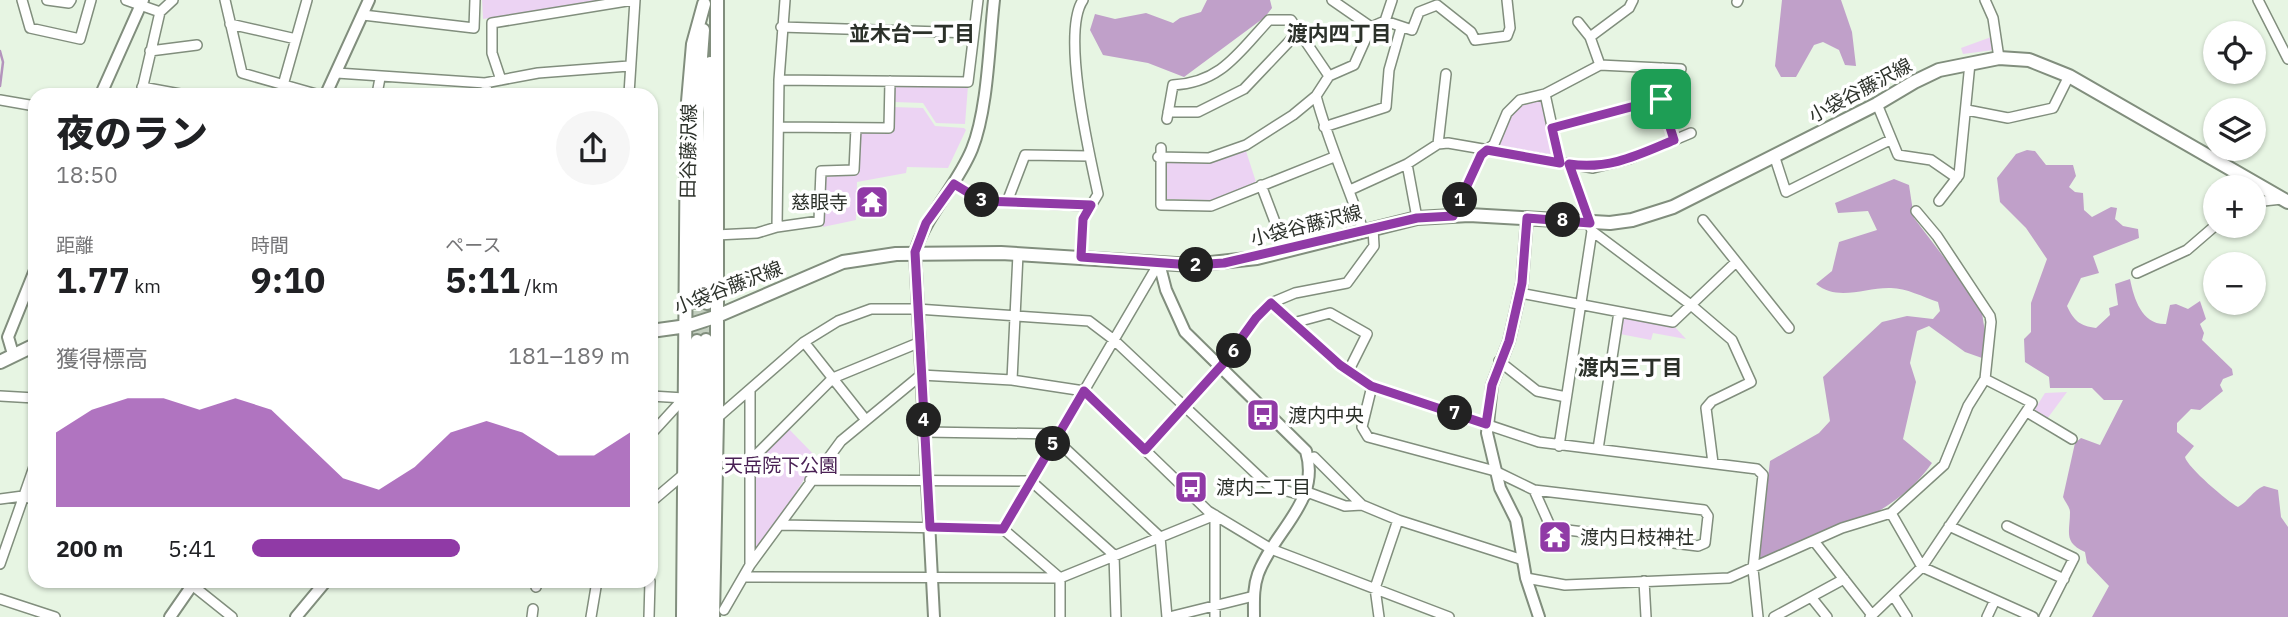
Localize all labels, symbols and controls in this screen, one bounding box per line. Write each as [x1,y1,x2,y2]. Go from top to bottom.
district label: 並木台一丁目 [849,19,975,47]
district label: 渡内四丁目 [1287,19,1392,47]
map controls [2203,21,2266,315]
button: locate [2203,21,2266,84]
street label: 小袋谷藤沢線 [1804,53,1916,127]
pin [1631,69,1691,129]
icon: arrive [1642,80,1680,118]
button: layers [2203,98,2266,161]
street label: 田谷藤沢線 [675,103,701,199]
text: 夜のラン [56,108,208,157]
button: share [556,111,630,185]
text: 18:50 [56,159,118,189]
button: + [2203,175,2266,238]
pin: 3 [964,182,1000,218]
pin: 1 [1442,182,1478,218]
temple icon: 慈眼寺 [853,183,891,221]
text: 3 [976,187,987,211]
text: 1 [1454,187,1465,211]
place label: 慈眼寺 [791,190,848,214]
street label: 小袋谷藤沢線 [1248,200,1364,250]
pin: 8 [1546,202,1580,238]
text: 8 [1557,207,1568,231]
text: 距離 [56,233,94,257]
text: 時間 [251,233,289,257]
text: ペース [445,233,501,257]
pin: 2 [1178,247,1214,282]
text: 2 [1190,252,1201,276]
button: − [2203,252,2266,315]
street label: 小袋谷藤沢線 [670,255,786,319]
text: 1.77 [56,257,130,303]
text: 9:10 [251,257,325,303]
text: 5:11 [445,257,520,303]
text: km [130,274,161,298]
text: /km [520,274,558,298]
pin: 6 [1216,334,1252,368]
text: 6 [1228,338,1239,362]
text: 181–189 m [508,340,630,370]
text: 獲得標高 [56,343,148,373]
district label: 渡内三丁目 [1578,353,1683,381]
bus stop icon: 渡内中央 [1244,396,1282,434]
pin: 7 [1438,396,1472,430]
text: 7 [1449,400,1460,424]
pin: 4 [906,402,942,438]
place label: 渡内中央 [1288,403,1364,427]
text: 4 [918,407,929,431]
pin: 5 [1036,426,1070,462]
text: 5 [1047,431,1058,455]
park label: 天岳院下公園 [724,453,838,477]
bus stop icon: 渡内二丁目 [1172,468,1210,506]
place label: 渡内二丁目 [1216,475,1311,499]
temple icon: 渡内日枝神社 [1536,518,1574,556]
place label: 渡内日枝神社 [1580,525,1694,549]
text: 200 m [56,533,123,563]
text: 5:41 [168,533,216,563]

